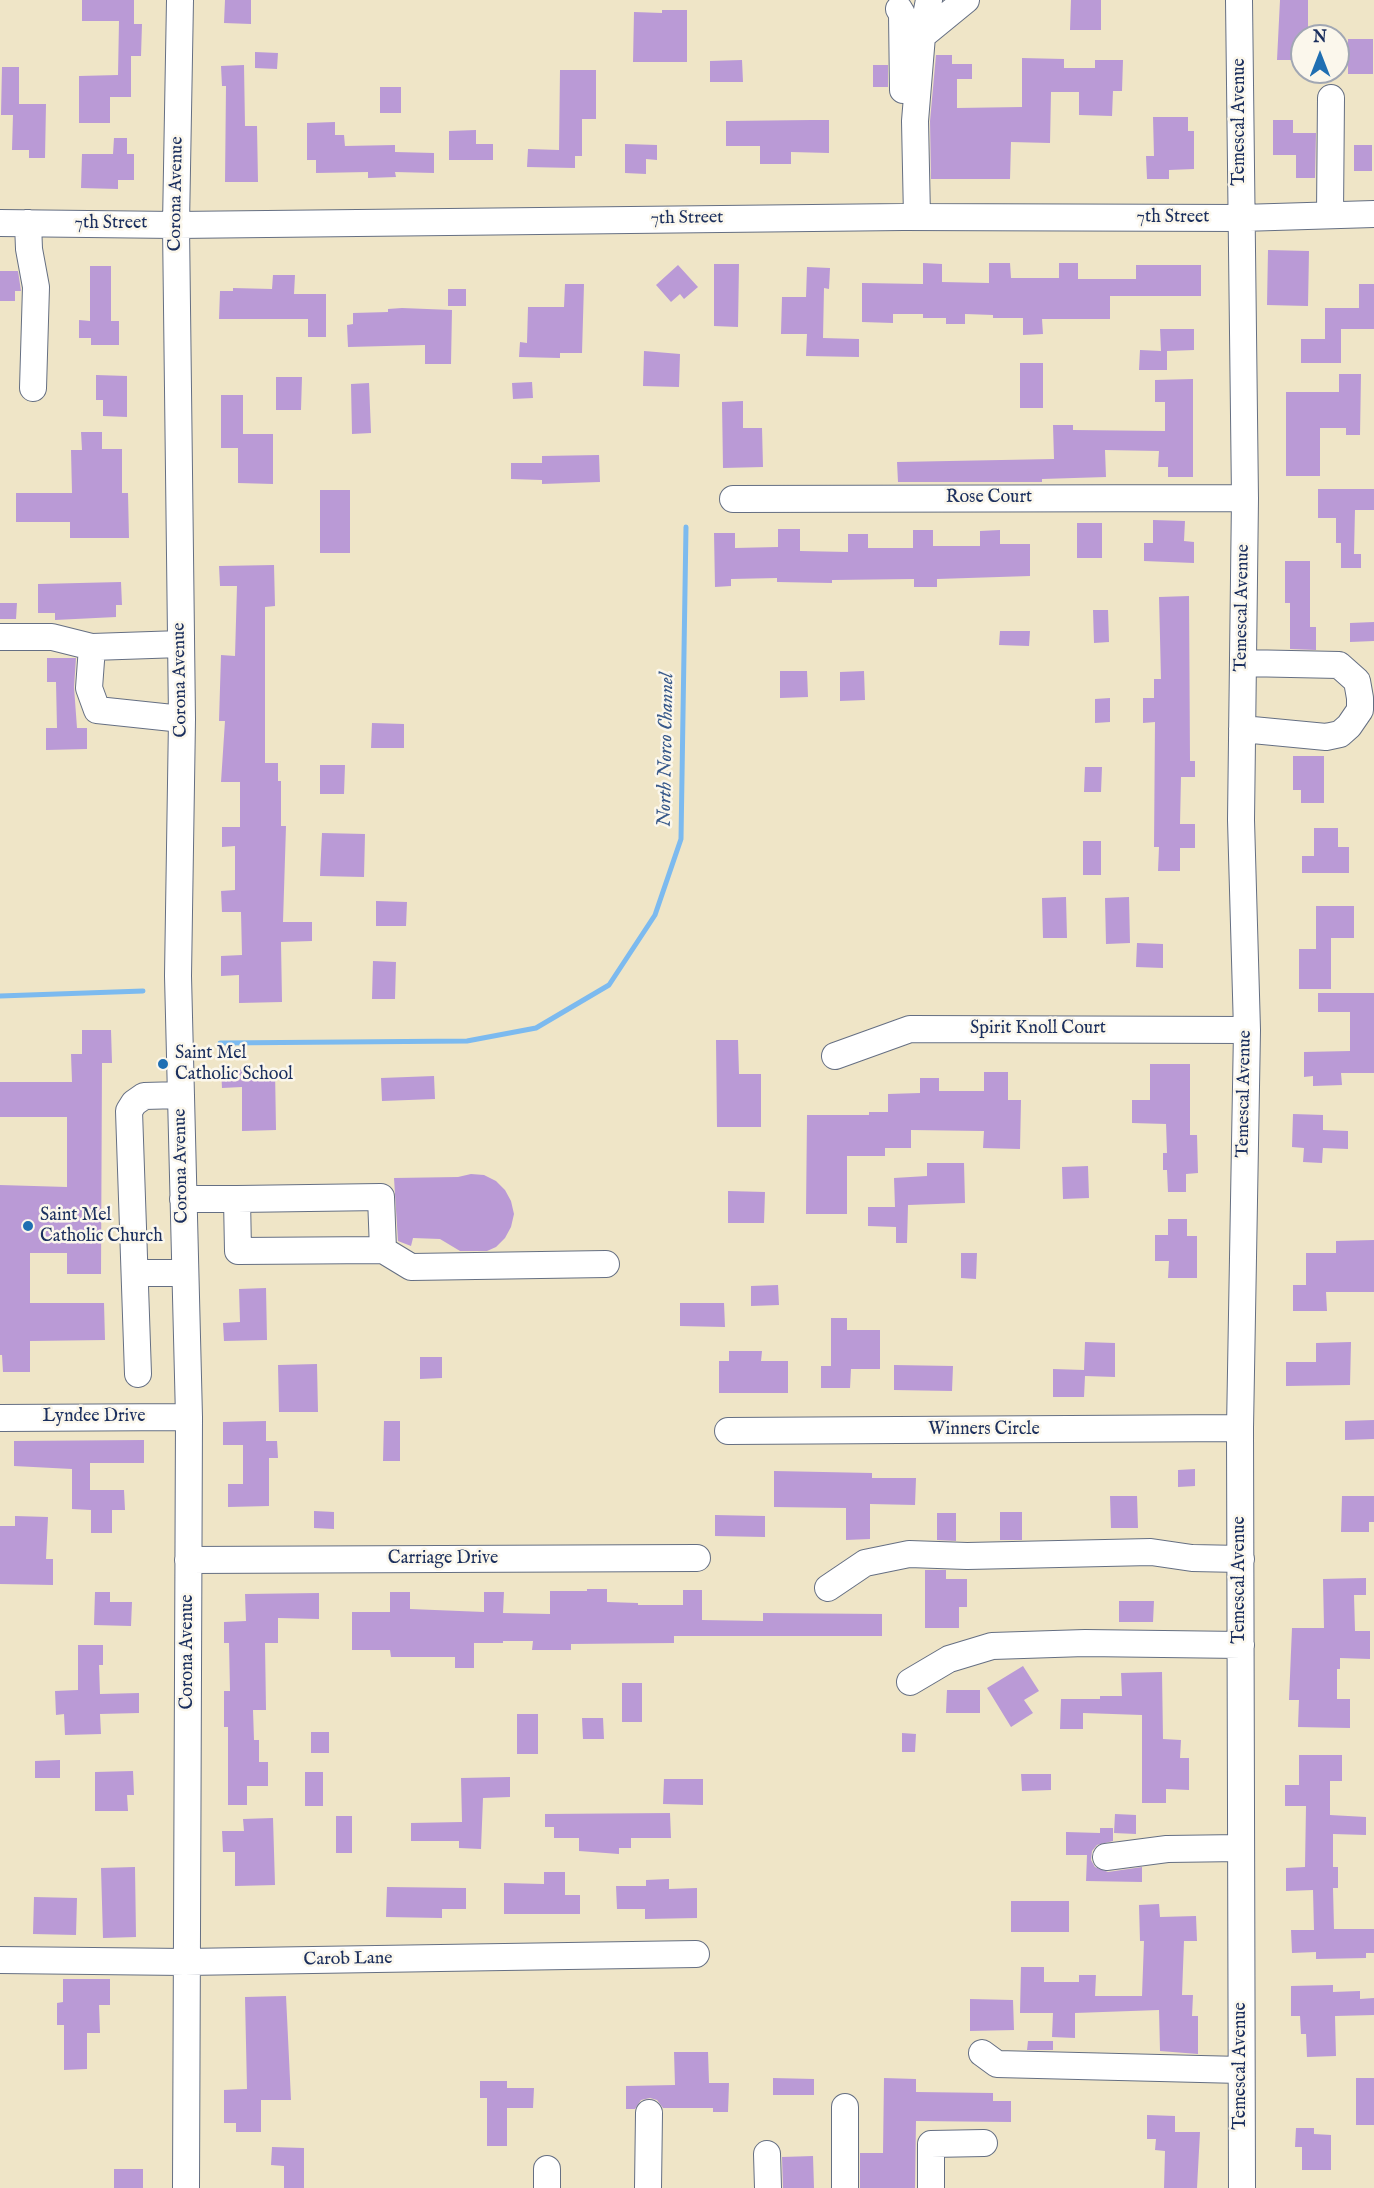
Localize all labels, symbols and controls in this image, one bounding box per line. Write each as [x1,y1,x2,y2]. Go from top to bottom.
north arrow [1290,24,1350,84]
text: N [1313,28,1327,48]
street label: Temescal Avenue [1229,58,1251,186]
street label: Corona Avenue [165,136,189,252]
street label: 7th Street [1137,207,1209,229]
street label: 7th Street [650,208,724,230]
street label: 7th Street [75,213,147,235]
street label: Rose Court [946,487,1032,509]
street label: Temescal Avenue [1231,544,1255,672]
street label: Corona Avenue [169,622,193,738]
water label: North Norco Channel [654,673,680,827]
street label: Spirit Knoll Court [970,1018,1106,1040]
street label: Temescal Avenue [1233,1030,1257,1158]
place label: Saint Mel Catholic School [175,1043,293,1086]
marker: Saint Mel Catholic School [156,1057,170,1071]
street label: Corona Avenue [170,1108,194,1224]
place label: Saint Mel Catholic Church [40,1205,163,1248]
marker: Saint Mel Catholic Church [21,1219,35,1233]
street label: Lyndee Drive [43,1406,145,1428]
street label: Winners Circle [928,1419,1040,1441]
street label: Temescal Avenue [1229,1516,1251,1644]
street label: Carriage Drive [388,1548,498,1570]
street label: Corona Avenue [177,1594,199,1710]
street label: Carob Lane [303,1948,393,1972]
street label: Temescal Avenue [1230,2002,1252,2130]

